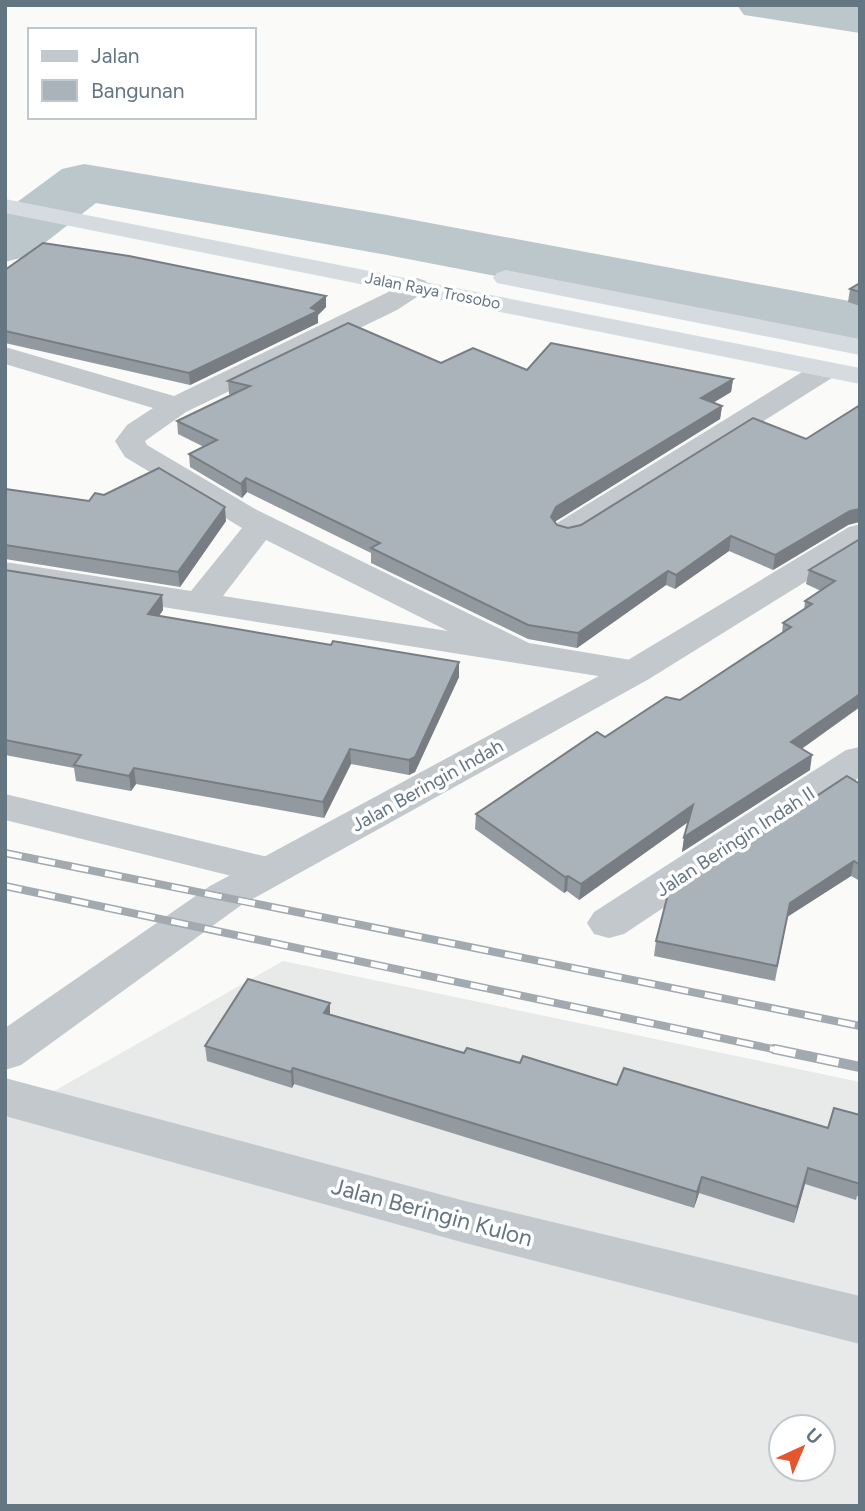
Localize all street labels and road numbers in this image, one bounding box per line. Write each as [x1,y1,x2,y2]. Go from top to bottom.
street label: Jalan Raya Trosobo [364,268,502,313]
street label: Jalan Beringin Indah [347,734,507,837]
street label: Jalan Beringin Indah II [651,781,819,901]
street label: Jalan Beringin Kulon [328,1172,536,1252]

